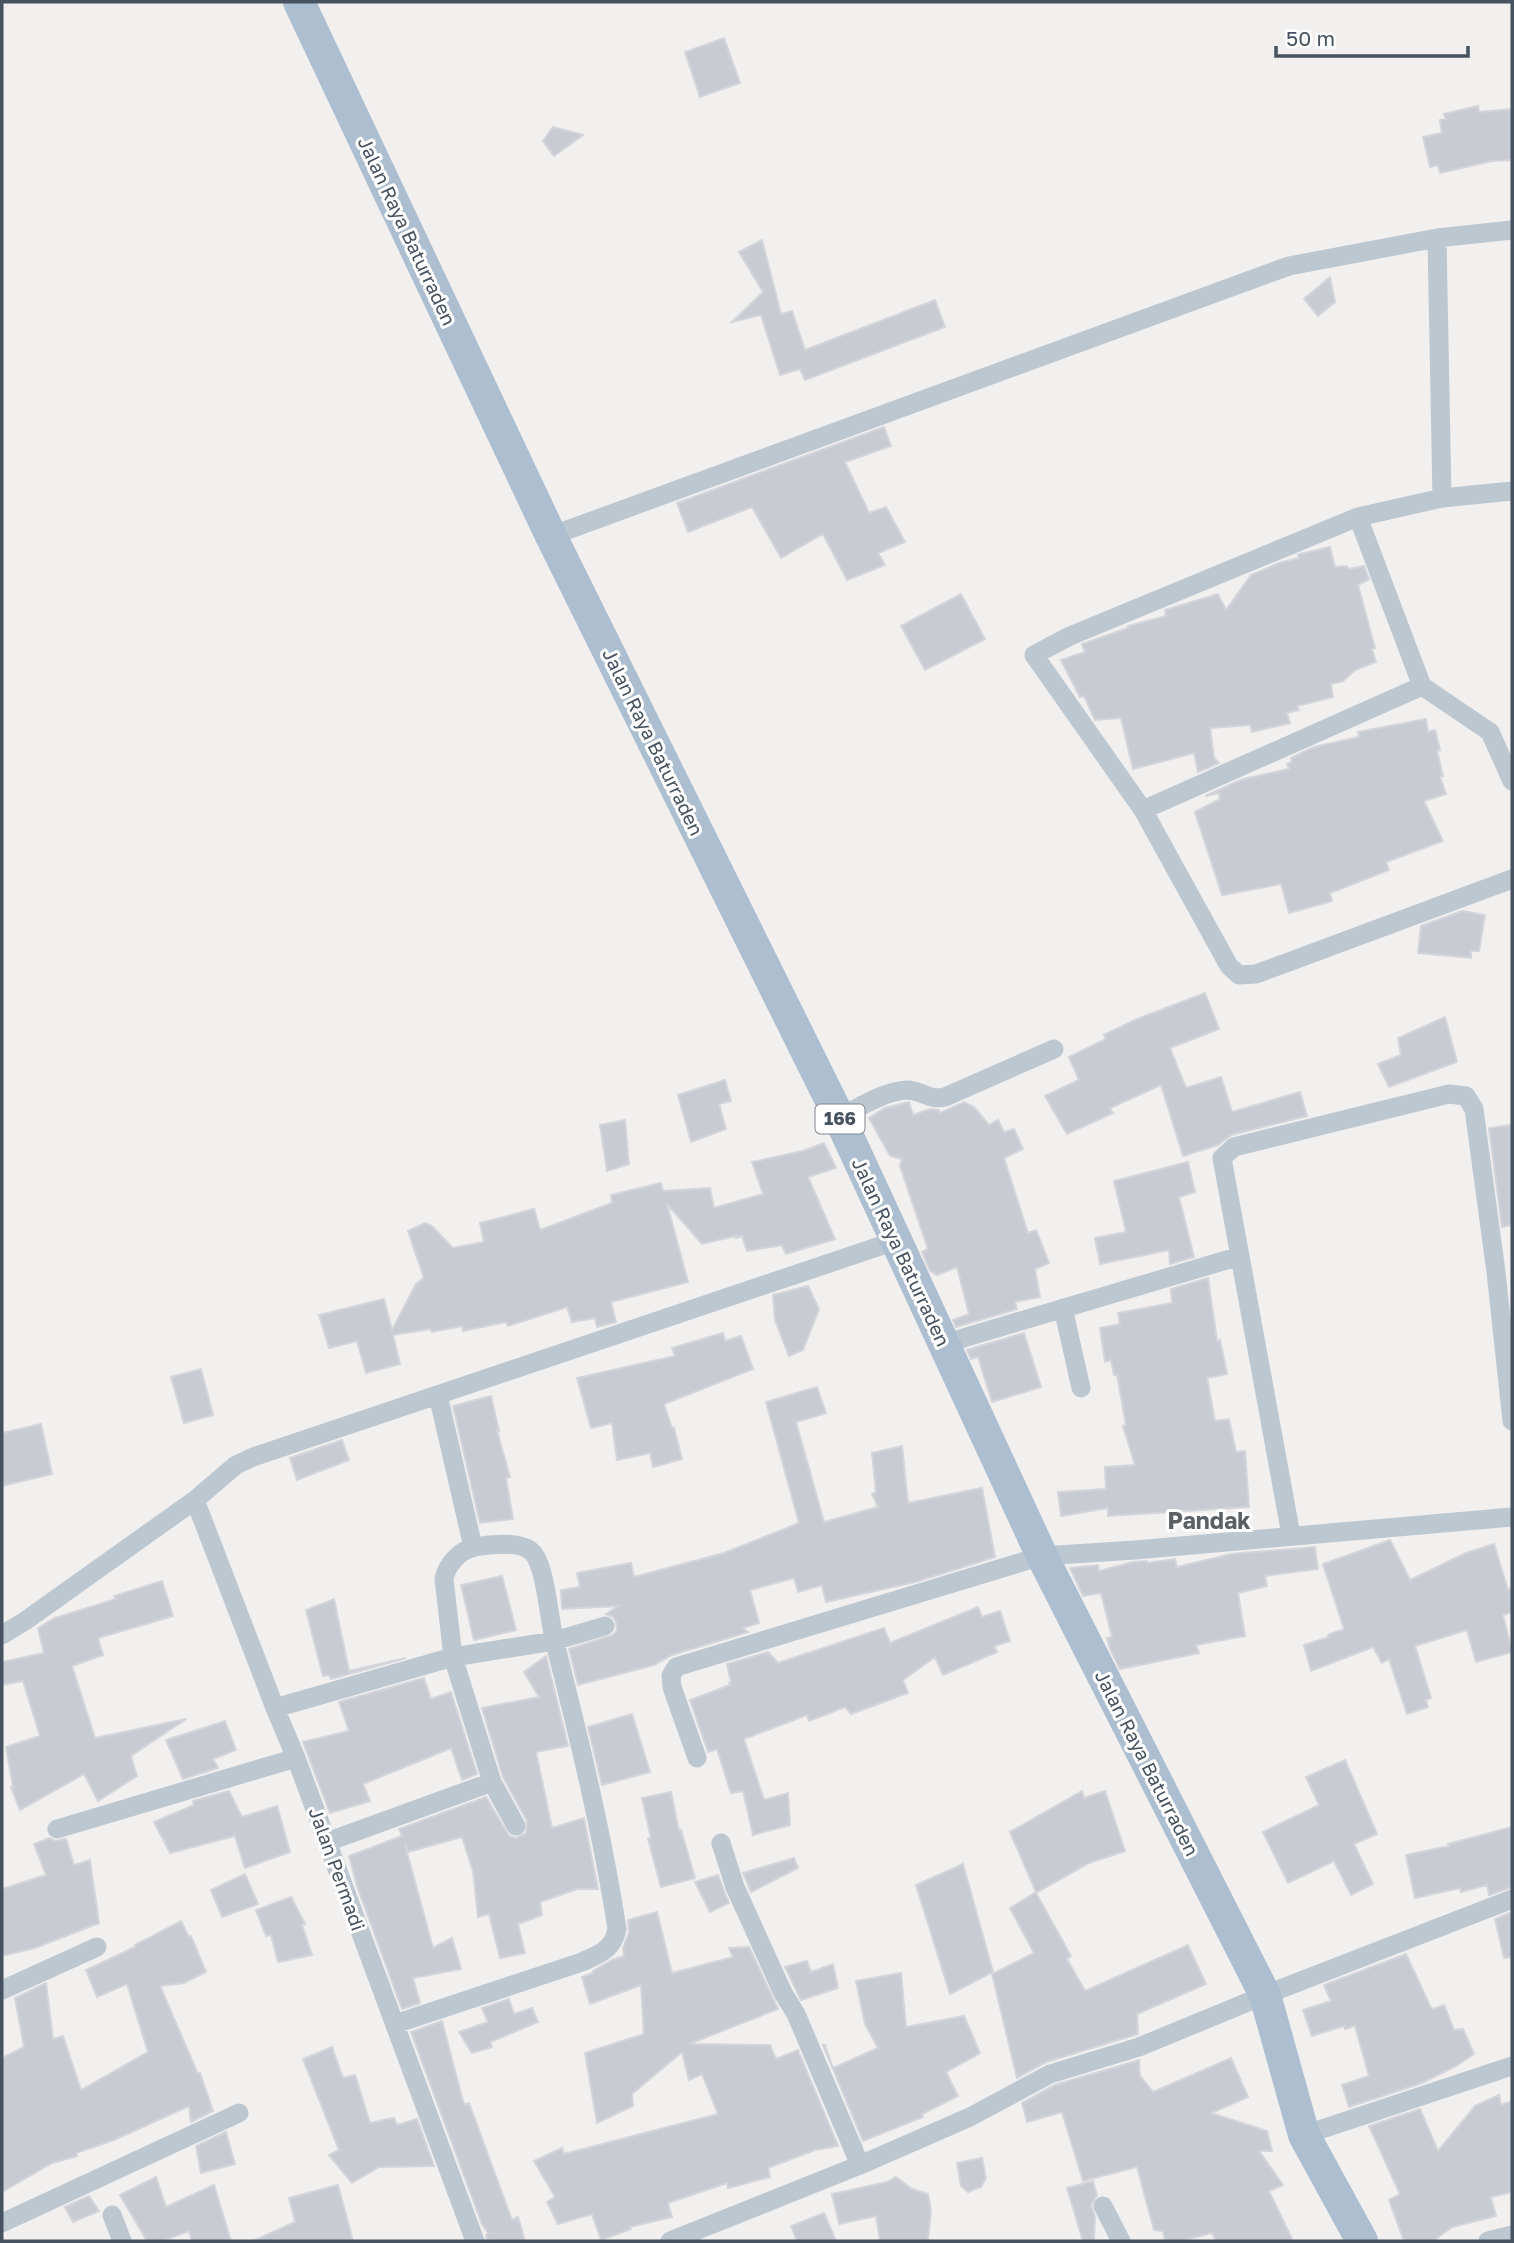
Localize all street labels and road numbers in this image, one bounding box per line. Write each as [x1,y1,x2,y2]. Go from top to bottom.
street label: Jalan Raya Baturraden [354,133,461,329]
street label: Jalan Raya Baturraden [598,644,709,839]
road number: 166 [816,1104,864,1134]
street label: Jalan Raya Baturraden [848,1154,955,1350]
street label: Jalan Raya Baturraden [1091,1666,1204,1859]
street label: Jalan Permadi [305,1804,370,1934]

